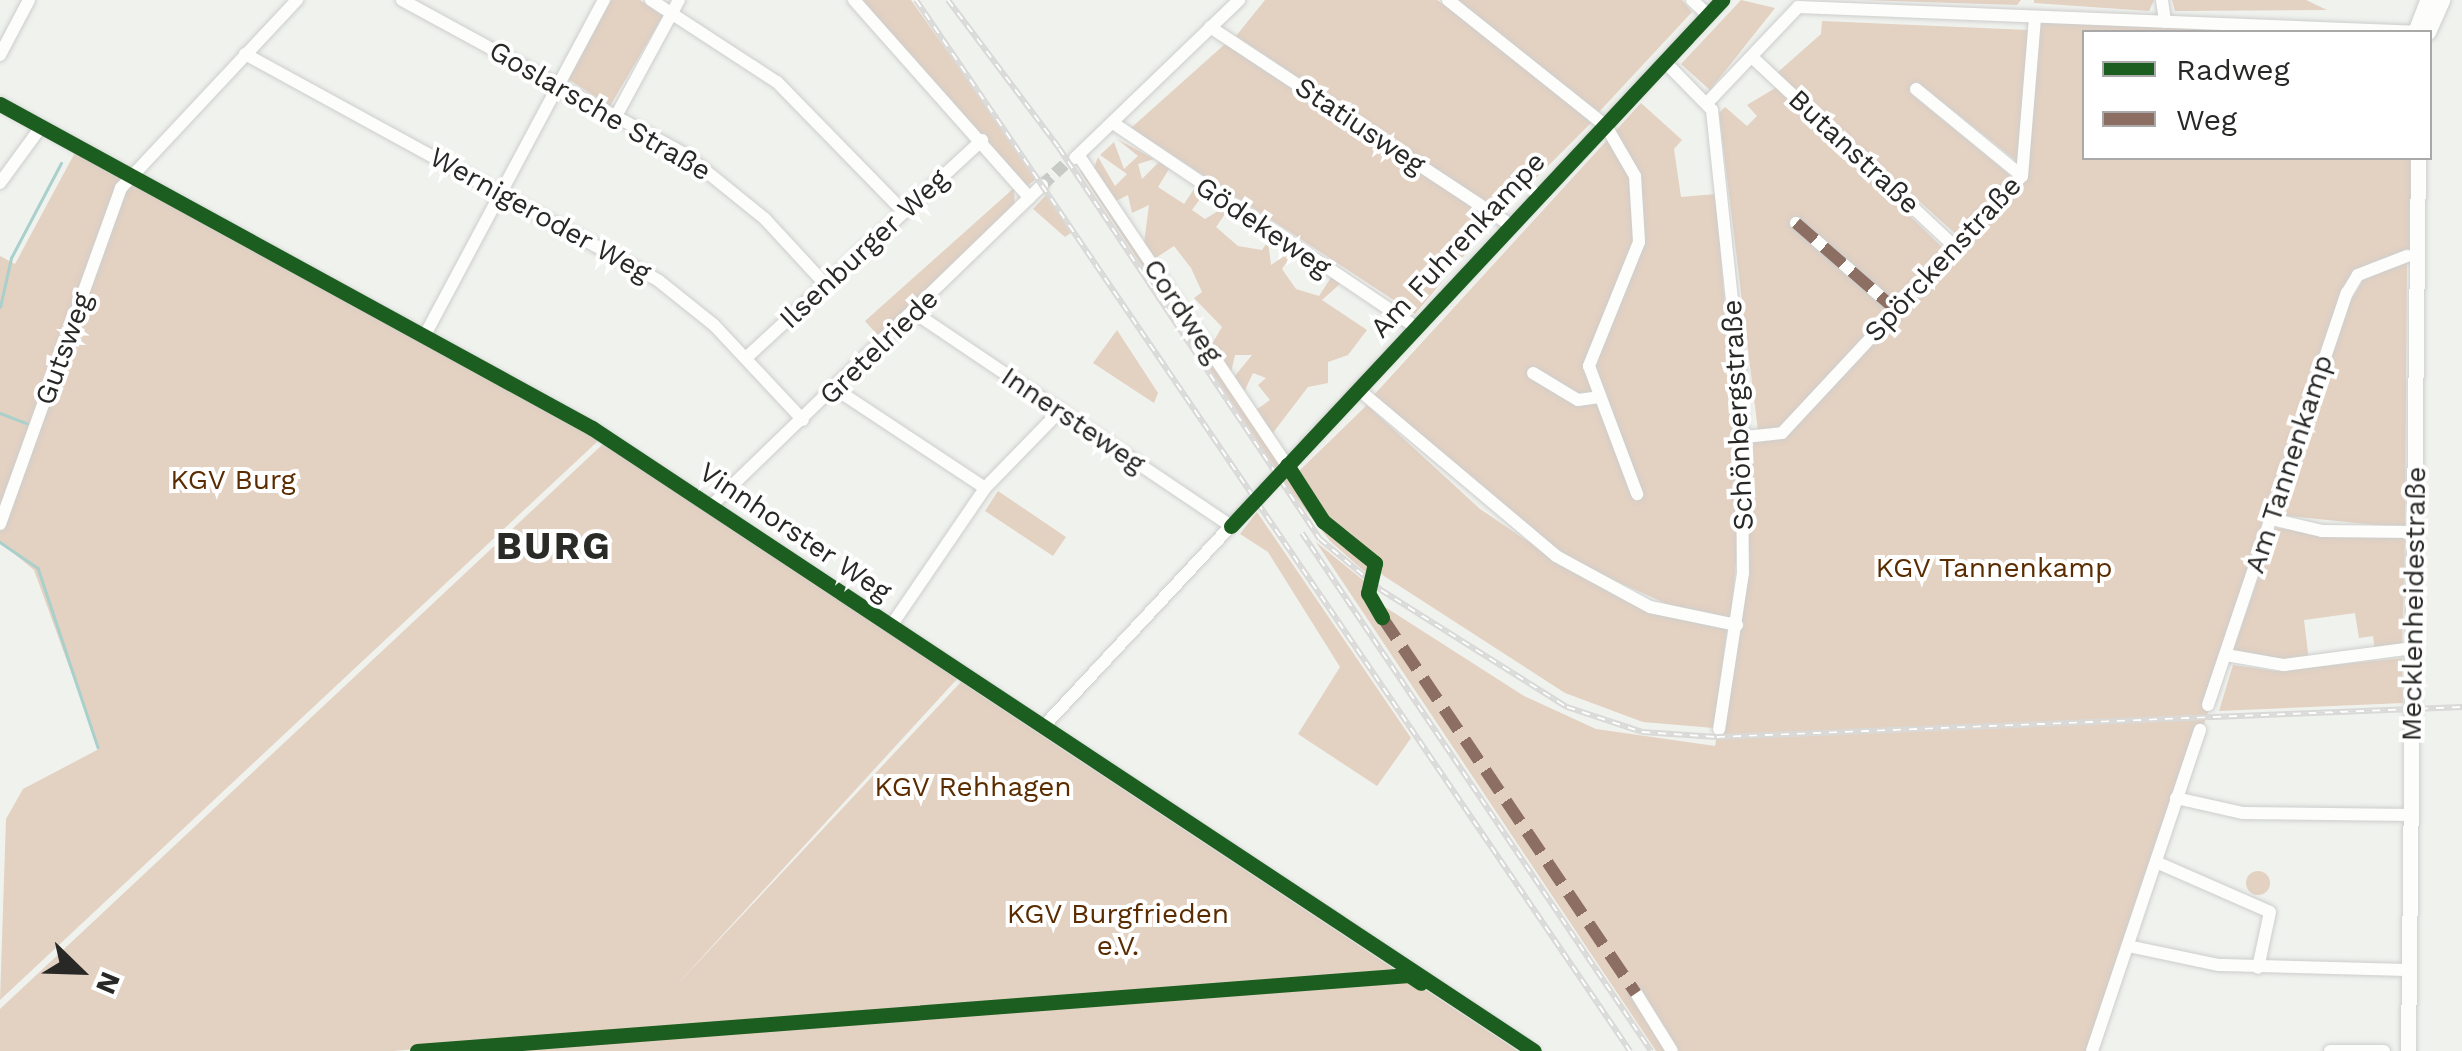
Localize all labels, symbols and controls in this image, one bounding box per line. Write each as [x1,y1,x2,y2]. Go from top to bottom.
legend [2082,30,2432,160]
street label: Goslarsche Straße [483,34,717,188]
text: Radweg [2176,52,2290,87]
street label: Statiusweg [1289,70,1431,182]
street label: Butanstraße [1781,83,1927,221]
text: Weg [2176,102,2237,137]
street label: Wernigeroder Weg [423,140,657,290]
street label: Am Fuhrenkampe [1363,145,1553,345]
street label: Ilsenburger Weg [772,162,956,336]
street label: Gödekeweg [1189,169,1337,285]
street label: Spörckenstraße [1858,169,2028,349]
street label: Cordweg [1136,252,1230,370]
street label: Gretelriede [813,282,945,412]
street label: Gutsweg [28,288,100,410]
street label: Schönbergstraße [1715,299,1761,531]
street label: Am Tannenkamp [2238,350,2340,578]
street label: Innersteweg [995,360,1151,480]
street label: Vinnhorster Weg [692,455,898,609]
park label: KGV Burg [170,463,296,497]
street label: Mecklenheidestraße [2395,466,2433,742]
district label: BURG [496,524,612,570]
park label: KGV Tannenkamp [1875,551,2113,585]
park label: KGV Rehhagen [874,770,1072,804]
park label: KGV Burgfrieden e.V. [1006,897,1230,963]
north arrow [30,921,130,1021]
text: N [89,967,127,999]

